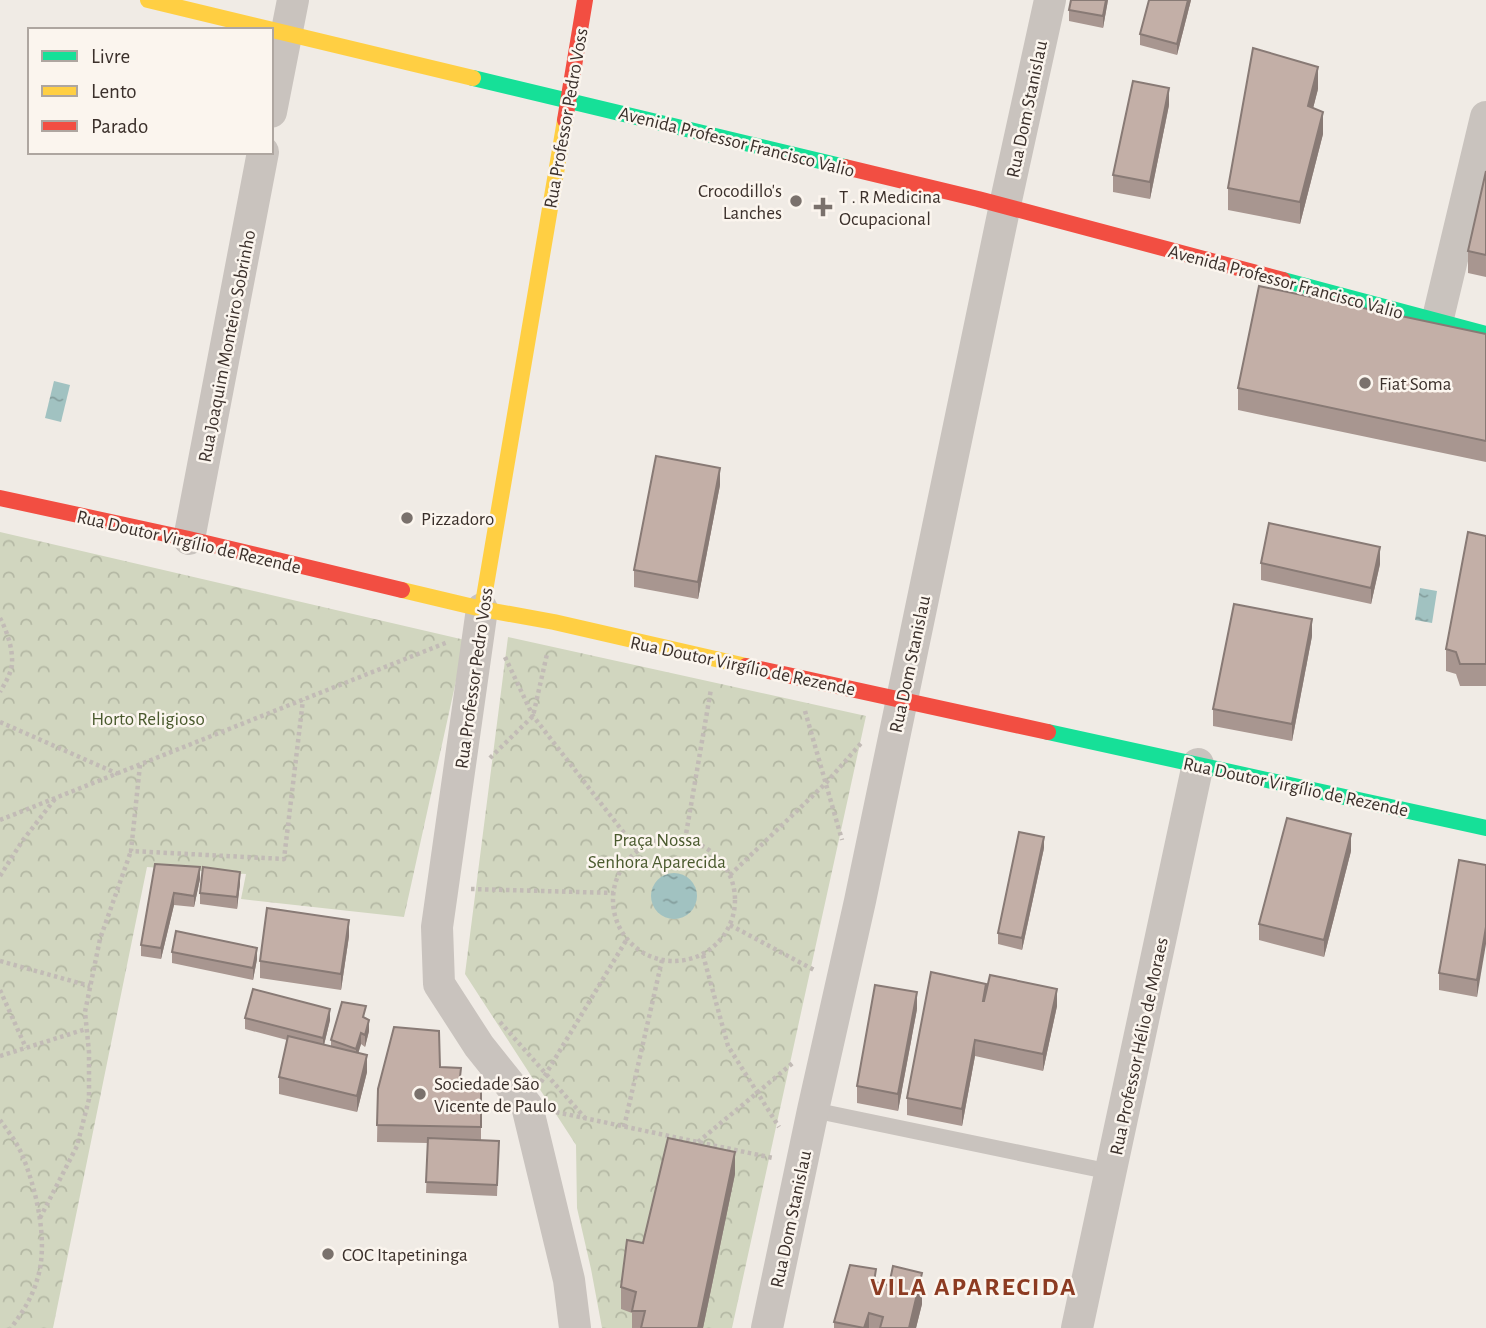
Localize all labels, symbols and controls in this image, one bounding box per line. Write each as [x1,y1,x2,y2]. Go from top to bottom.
street label: Rua Professor Pedro Voss [541,27,592,210]
legend [28,28,273,154]
street label: Rua Dom Stanislau [1004,39,1051,180]
text: Livre [91,46,130,67]
text: Lento [91,81,137,102]
street label: Avenida Professor Francisco Valio [617,104,857,181]
text: Parado [91,116,148,137]
place label: Crocodillo's Lanches [698,182,782,223]
place label: T . R Medicina Ocupacional [839,188,941,229]
marker: Crocodillo's Lanches [788,193,804,209]
marker: T . R Medicina Ocupacional [813,197,833,217]
street label: Rua Joaquim Monteiro Sobrinho [196,229,259,464]
street label: Avenida Professor Francisco Valio [1166,242,1405,323]
marker: Fiat Soma [1357,375,1373,391]
place label: Fiat Soma [1379,375,1452,394]
street label: Rua Doutor Virgílio de Rezende [75,507,303,578]
marker: Pizzadoro [399,510,415,526]
place label: Pizzadoro [421,510,494,529]
street label: Rua Professor Pedro Voss [452,586,497,770]
street label: Rua Dom Stanislau [887,594,934,735]
street label: Rua Doutor Virgílio de Rezende [629,633,857,700]
park label: Horto Religioso [91,710,205,729]
street label: Rua Doutor Virgílio de Rezende [1182,754,1410,821]
park label: Praça Nossa Senhora Aparecida [588,831,726,872]
street label: Rua Professor Hélio de Moraes [1107,936,1172,1157]
place label: Sociedade São Vicente de Paulo [434,1075,557,1116]
marker: Sociedade São Vicente de Paulo [412,1086,428,1102]
street label: Rua Dom Stanislau [768,1149,815,1290]
marker: COC Itapetininga [320,1246,336,1262]
place label: COC Itapetininga [342,1246,468,1265]
district label: VILA APARECIDA [870,1274,1078,1300]

